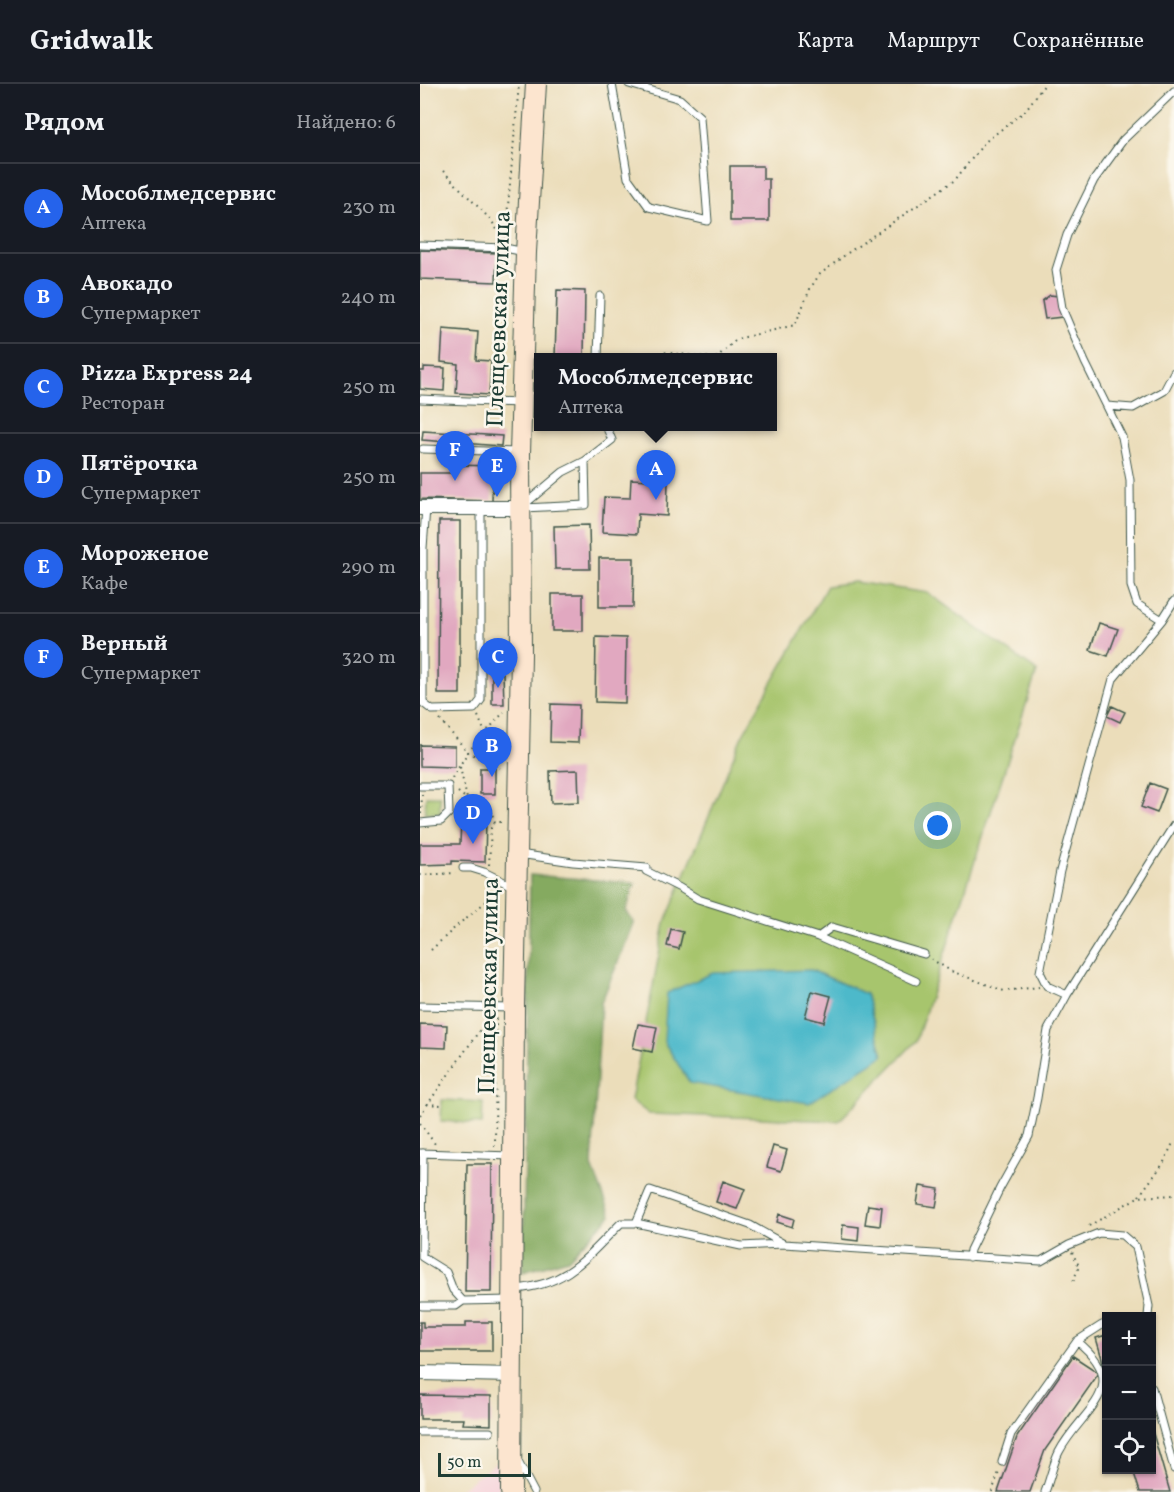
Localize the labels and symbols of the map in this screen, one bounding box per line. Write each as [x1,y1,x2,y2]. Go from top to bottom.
street label: Плещеевская улица [479,210,521,428]
pin: F [435,432,474,481]
pin: E [478,448,517,497]
pin: A [636,450,676,500]
pin: C [478,638,518,688]
pin: B [472,728,512,777]
pin: D [454,794,492,844]
your location [923,811,952,840]
street label: Плещеевская улица [471,877,509,1095]
scale bar [438,1450,531,1478]

